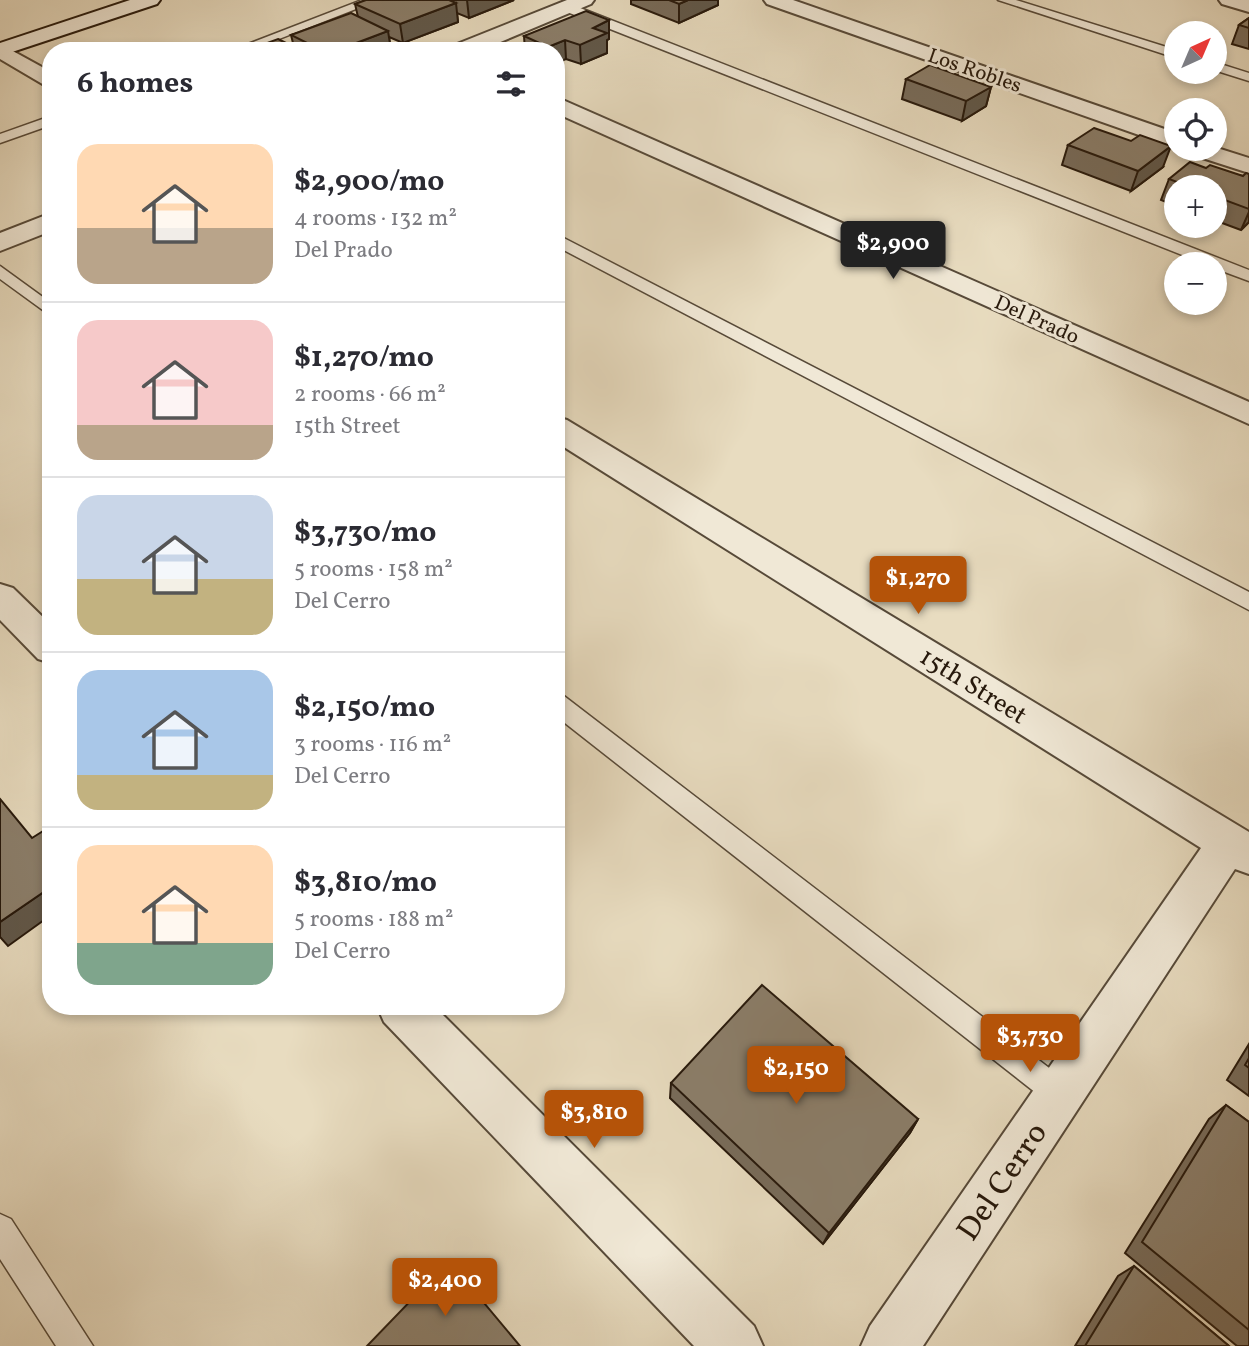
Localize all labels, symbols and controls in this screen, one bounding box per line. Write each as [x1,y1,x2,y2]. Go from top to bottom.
north arrow [1164,21,1227,84]
map controls [1164,21,1227,315]
street label: Los Robles [924,42,1025,101]
text: 6 homes [77,63,193,105]
icon: filters [492,65,530,103]
button: locate [1164,98,1227,161]
text: $2,900/mo [294,161,445,203]
icon: home [133,172,217,256]
button: + [1164,175,1227,238]
text: 4 rooms · 132 m² [294,203,457,235]
pin: $2,900 [836,222,950,281]
text: $2,900 [857,228,929,260]
text: Del Prado [294,235,393,267]
button: − [1164,252,1227,315]
street label: Del Prado [989,289,1084,352]
text: $1,270/mo [294,337,434,379]
icon: home [133,348,217,432]
text: 2 rooms · 66 m² [294,379,446,411]
text: 15th Street [294,411,401,443]
text: $3,730/mo [294,512,436,554]
icon: home [133,523,217,607]
text: 5 rooms · 158 m² [294,554,453,586]
pin: $1,270 [861,556,975,616]
text: $1,270 [886,563,950,595]
text: Del Cerro [294,586,391,618]
street label: 15th Street [912,639,1034,734]
text: $2,150/mo [294,687,435,729]
icon: home [133,698,217,782]
text: 3 rooms · 116 m² [294,729,451,761]
text: Del Cerro [294,761,391,793]
text: $3,810/mo [294,862,437,904]
icon: home [133,873,217,957]
text: 5 rooms · 188 m² [294,904,453,936]
text: Del Cerro [294,936,391,968]
pin: $3,730 [973,1014,1087,1074]
text: $3,730 [997,1021,1063,1053]
pin: $2,150 [739,1046,853,1106]
text: $2,150 [763,1053,829,1085]
pin: $3,810 [537,1090,651,1150]
text: $3,810 [560,1097,628,1129]
street label: Del Cerro [948,1115,1059,1251]
pin: $2,400 [388,1258,502,1318]
text: $2,400 [408,1265,482,1297]

